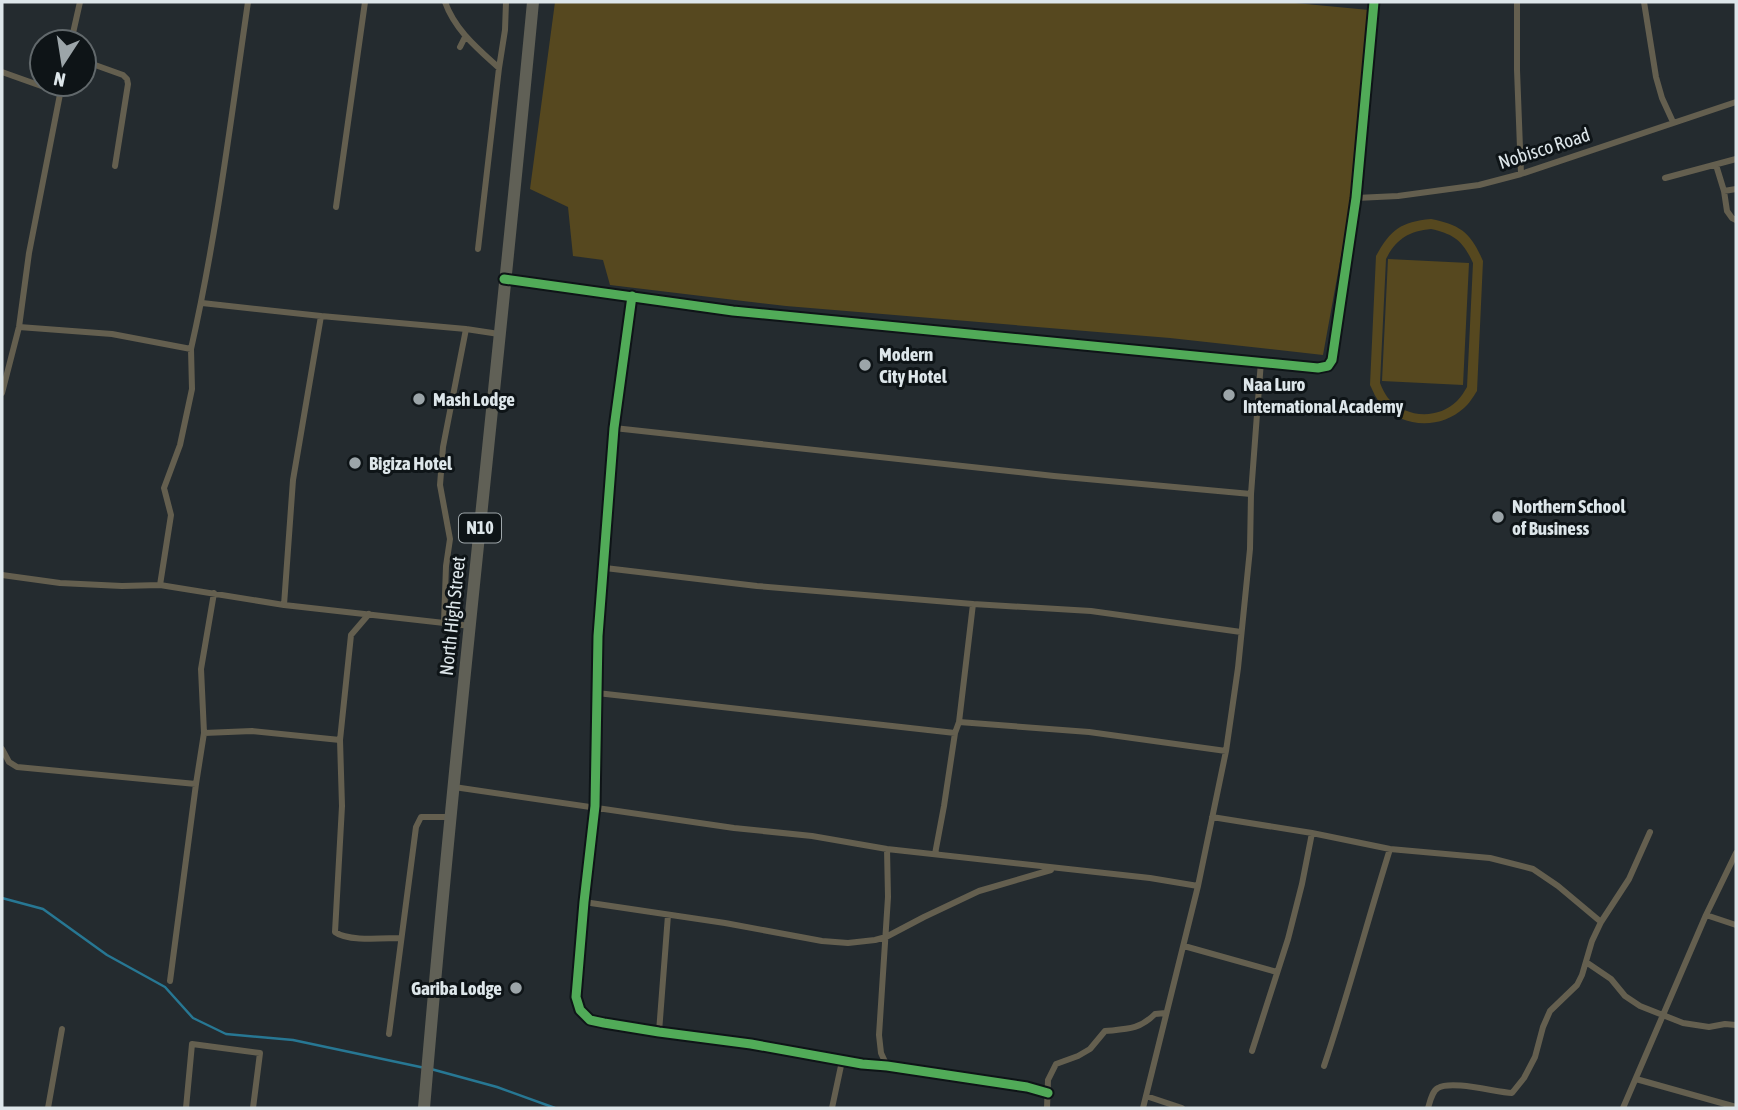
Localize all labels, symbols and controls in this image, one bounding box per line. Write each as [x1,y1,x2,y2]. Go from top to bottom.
north arrow [28,28,98,98]
text: N [52,68,67,92]
street label: Nobisco Road [1495,123,1593,173]
place label: Modern City Hotel [879,343,948,387]
marker: Modern City Hotel [857,357,873,373]
place label: Naa Luro International Academy [1243,373,1404,417]
marker: Naa Luro International Academy [1221,387,1237,403]
place label: Mash Lodge [433,388,515,410]
marker: Mash Lodge [411,391,427,407]
place label: Bigiza Hotel [369,452,453,474]
marker: Bigiza Hotel [347,455,363,471]
place label: Northern School of Business [1512,495,1626,539]
marker: Northern School of Business [1490,509,1506,525]
road number: N10 [459,514,501,542]
street label: North High Street [435,555,469,677]
place label: Gariba Lodge [411,977,502,999]
marker: Gariba Lodge [508,980,524,996]

